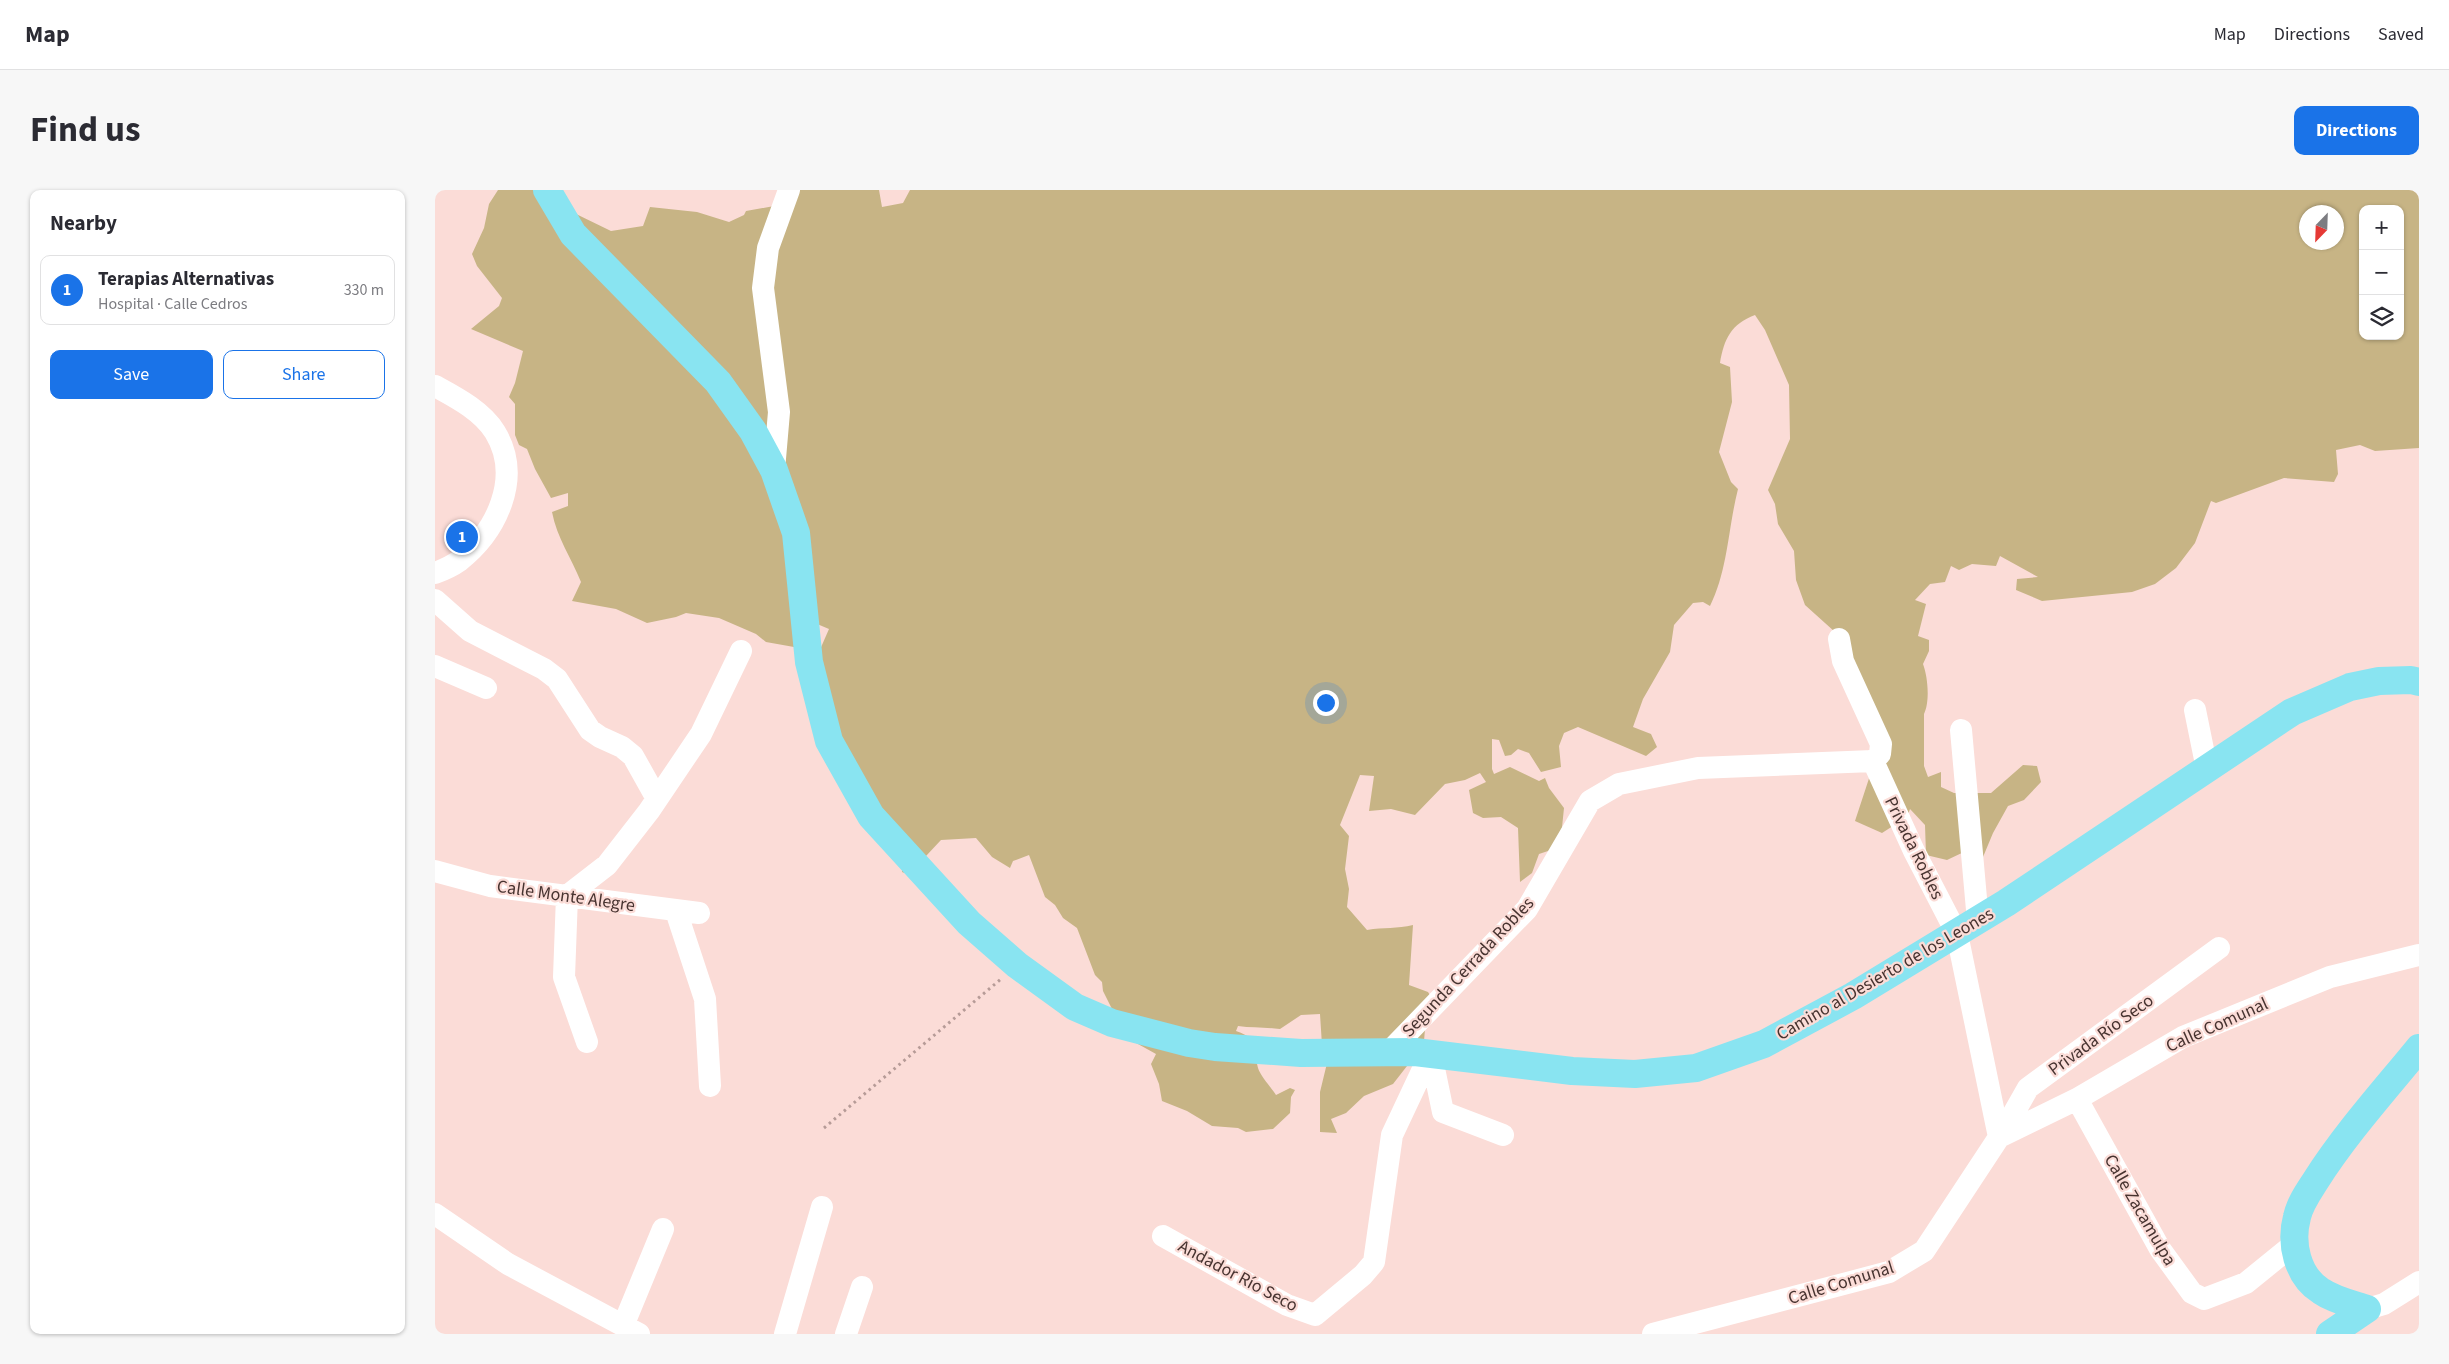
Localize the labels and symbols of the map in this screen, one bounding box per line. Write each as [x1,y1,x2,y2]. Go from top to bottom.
north arrow [2299,205,2344,250]
pin: 1 [446,518,478,556]
your location [1313,690,1339,716]
street label: Privada Robles [1878,792,1950,904]
street label: Calle Monte Alegre [495,874,637,918]
street label: Segunda Cerrada Robles [1396,891,1540,1043]
street label: Camino al Desierto de los Leones [1772,901,1998,1047]
street label: Privada Río Seco [2043,988,2159,1082]
street label: Calle Comunal [2162,991,2272,1059]
street label: Calle Zacamulpa [2098,1150,2182,1270]
street label: Andador Río Seco [1174,1234,1302,1318]
street label: Calle Comunal [1785,1255,1897,1311]

